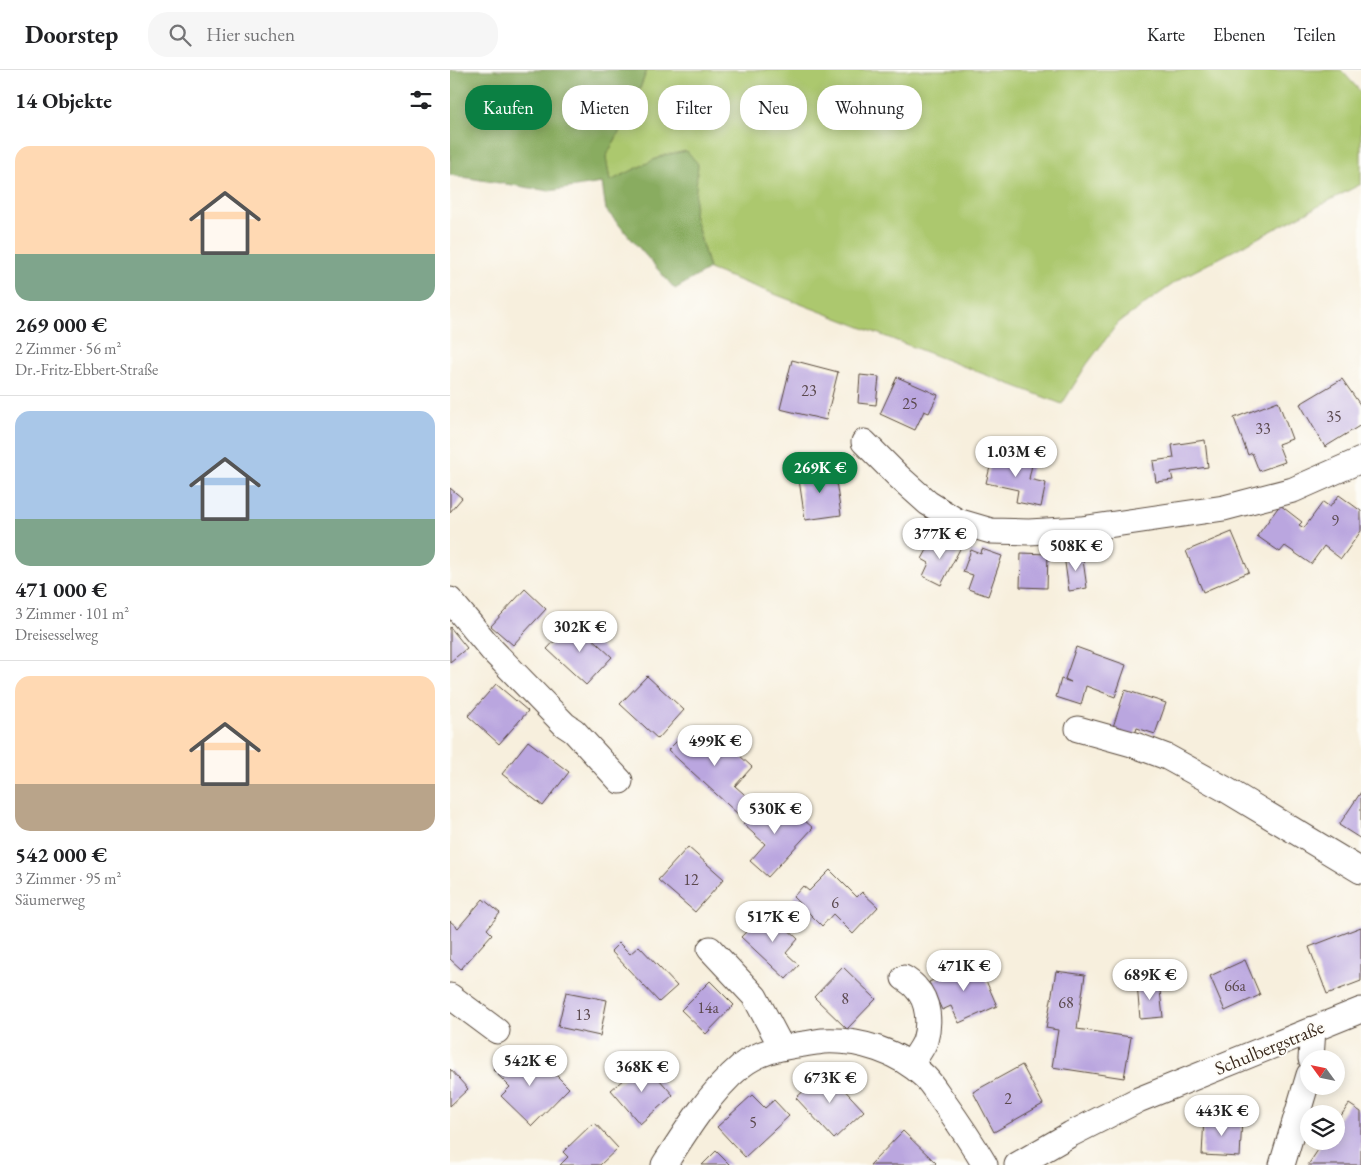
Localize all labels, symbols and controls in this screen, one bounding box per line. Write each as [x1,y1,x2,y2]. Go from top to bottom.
search box [148,12,498,57]
text: Doorstep [25,19,118,50]
icon: search [166,21,194,49]
text: Hier suchen [206,22,295,47]
text: Karte [1147,23,1185,46]
text: Ebenen [1213,23,1266,46]
text: Teilen [1294,23,1336,46]
chip: Kaufen [465,85,552,130]
chip: Mieten [562,85,648,130]
chip: Filter [658,85,730,130]
chip: Neu [740,85,807,130]
chip: Wohnung [817,85,922,130]
icon: filters [407,86,435,114]
text: 14 Objekte [15,87,112,114]
icon: home [180,178,270,268]
text: 269 000 € [15,311,107,338]
text: 2 Zimmer · 56 m² [15,338,121,359]
text: Dr.-Fritz-Ebbert-Straße [15,359,158,380]
house number: 23 [801,380,817,401]
house number: 25 [902,393,918,414]
house number: 35 [1326,406,1342,427]
house number: 33 [1255,418,1271,439]
pin: 1.03M € [970,436,1062,478]
text: 1.03M € [986,441,1046,462]
icon: home [180,444,270,534]
pin: 269K € [779,452,861,494]
text: 269K € [793,457,847,478]
house number: 9 [1331,510,1339,531]
pin: 377K € [899,518,981,560]
text: 377K € [913,523,967,544]
pin: 508K € [1035,530,1117,572]
text: 508K € [1049,535,1103,556]
text: 471 000 € [15,576,107,603]
text: 3 Zimmer · 101 m² [15,603,129,624]
pin: 302K € [539,610,621,653]
text: 302K € [553,616,607,637]
text: Dreisesselweg [15,624,98,645]
icon: home [180,709,270,799]
pin: 499K € [674,724,756,767]
text: 499K € [688,730,742,751]
pin: 530K € [734,792,816,835]
text: 530K € [748,798,802,819]
text: 542 000 € [15,841,107,868]
text: 3 Zimmer · 95 m² [15,868,121,889]
house number: 12 [683,869,699,890]
text: Säumerweg [15,889,85,910]
house number: 6 [831,892,839,913]
pin: 517K € [732,900,814,943]
text: 517K € [746,906,800,927]
pin: 471K € [923,950,1005,992]
text: 471K € [937,955,991,976]
pin: 689K € [1109,958,1191,1001]
text: 689K € [1123,964,1177,985]
house number: 66a [1224,975,1246,996]
house number: 8 [841,988,849,1009]
house number: 68 [1058,992,1074,1013]
house number: 14a [697,997,719,1018]
house number: 13 [575,1004,591,1025]
street label: Schulbergstraße [1211,1014,1328,1081]
pin: 542K € [489,1044,571,1087]
text: 542K € [503,1050,557,1071]
pin: 368K € [601,1050,683,1093]
north arrow [1300,1050,1345,1095]
map controls [1300,1050,1345,1150]
text: 368K € [615,1056,669,1077]
pin: 673K € [789,1062,871,1104]
text: 673K € [803,1067,857,1088]
house number: 2 [1004,1088,1012,1109]
pin: 443K € [1181,1094,1263,1137]
text: 443K € [1195,1100,1249,1121]
button: layers [1300,1105,1345,1150]
house number: 5 [749,1112,757,1133]

